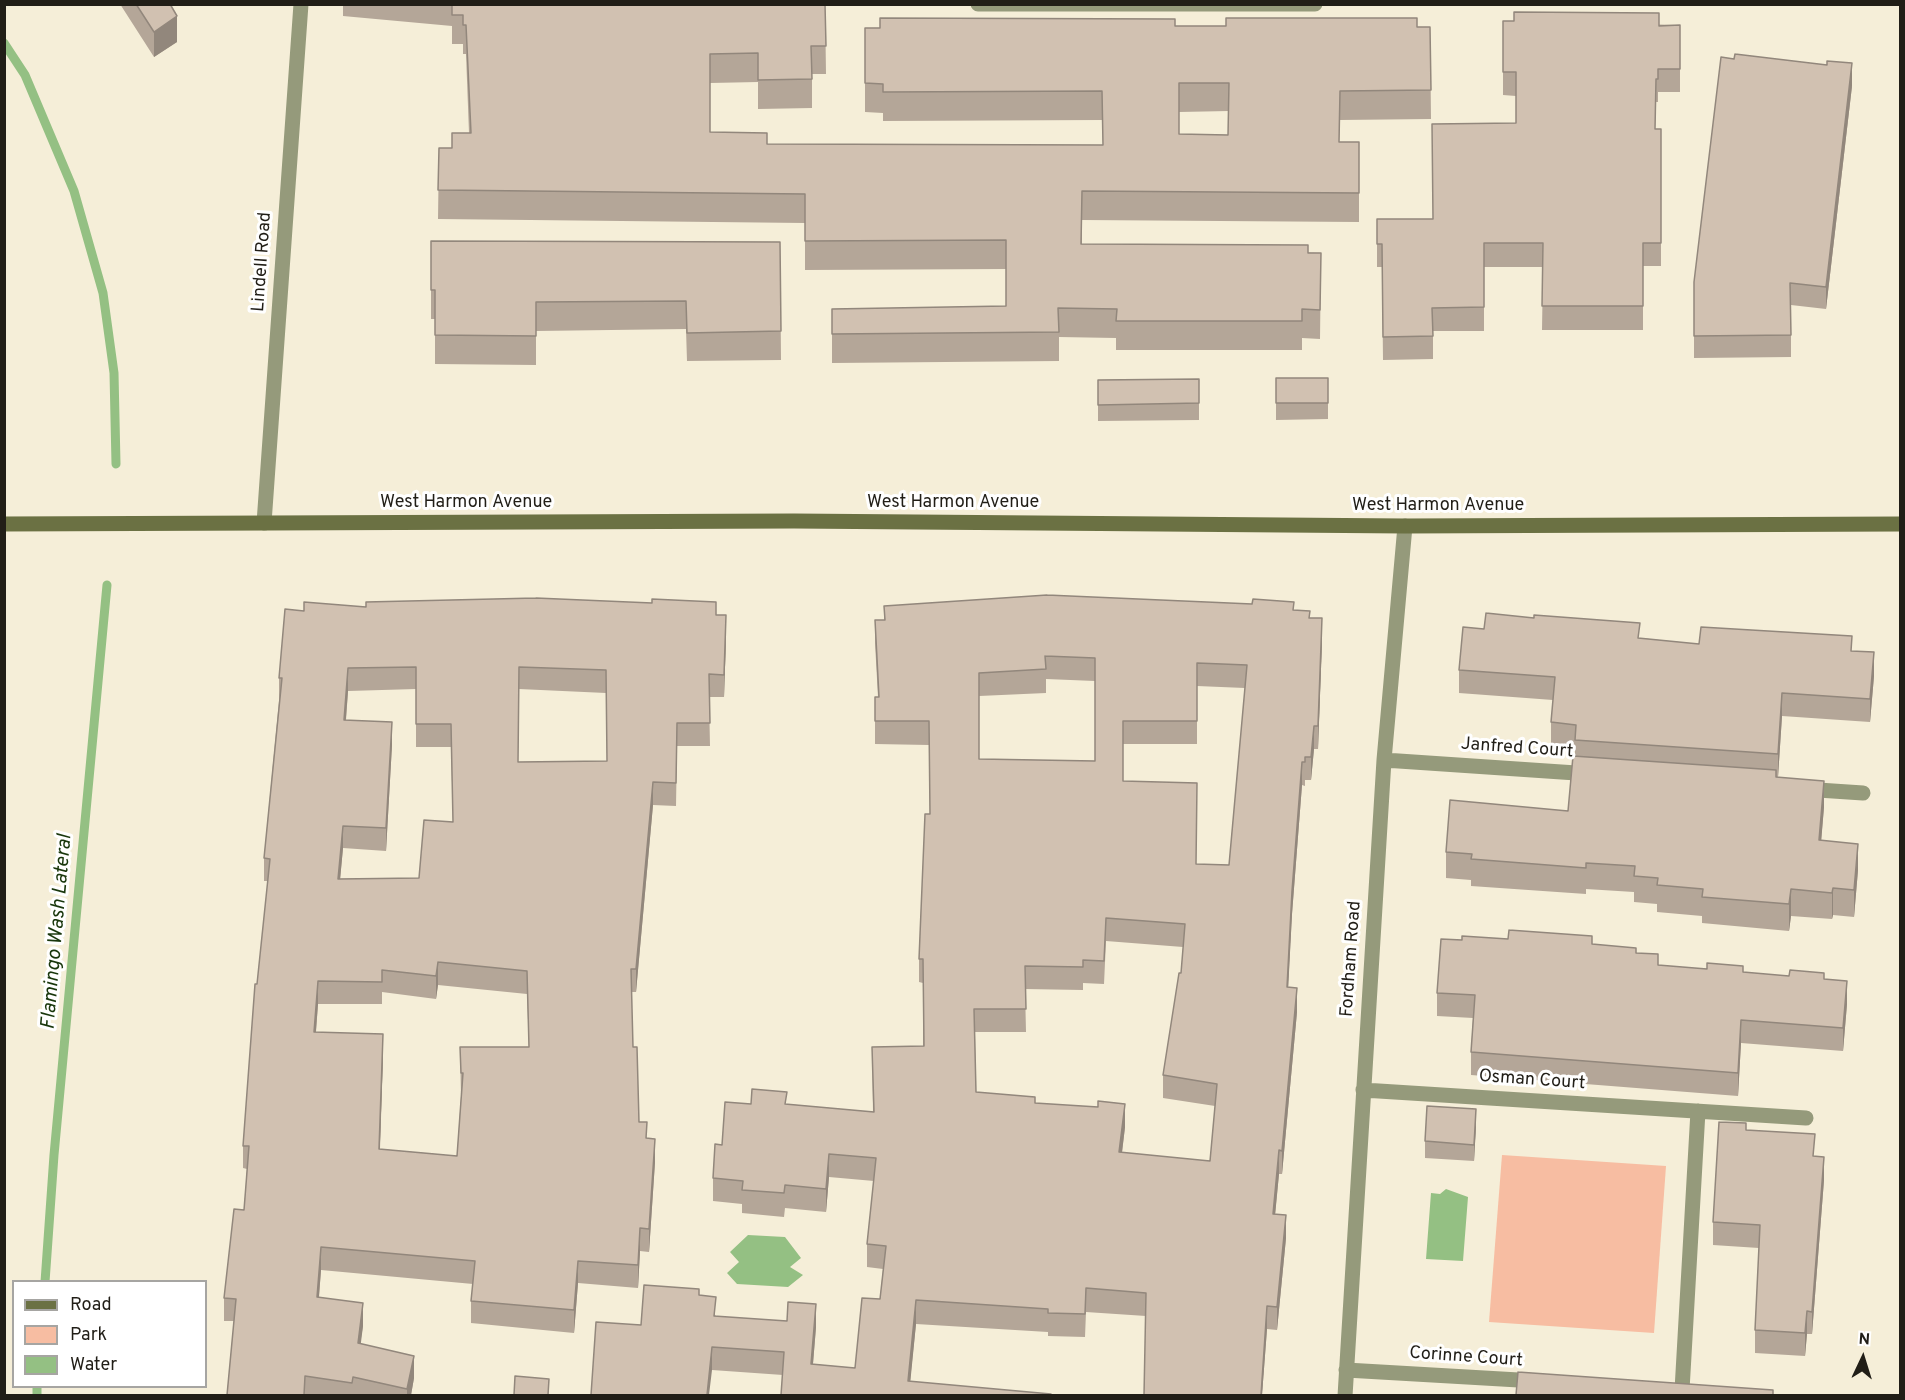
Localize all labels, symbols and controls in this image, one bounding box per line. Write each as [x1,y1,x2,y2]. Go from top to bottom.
street label: Lindell Road [249,211,277,313]
street label: West Harmon Avenue [380,492,552,514]
street label: West Harmon Avenue [867,492,1039,514]
street label: West Harmon Avenue [1352,495,1524,517]
street label: Janfred Court [1460,734,1574,764]
water label: Flamingo Wash Lateral [38,833,78,1031]
street label: Fordham Road [1337,900,1367,1018]
street label: Osman Court [1478,1067,1586,1095]
legend [12,1280,207,1388]
text: Road [70,1294,112,1317]
text: Park [70,1324,107,1347]
north arrow [1833,1328,1893,1388]
text: N [1858,1330,1871,1350]
street label: Corinne Court [1408,1343,1524,1373]
text: Water [70,1354,117,1377]

